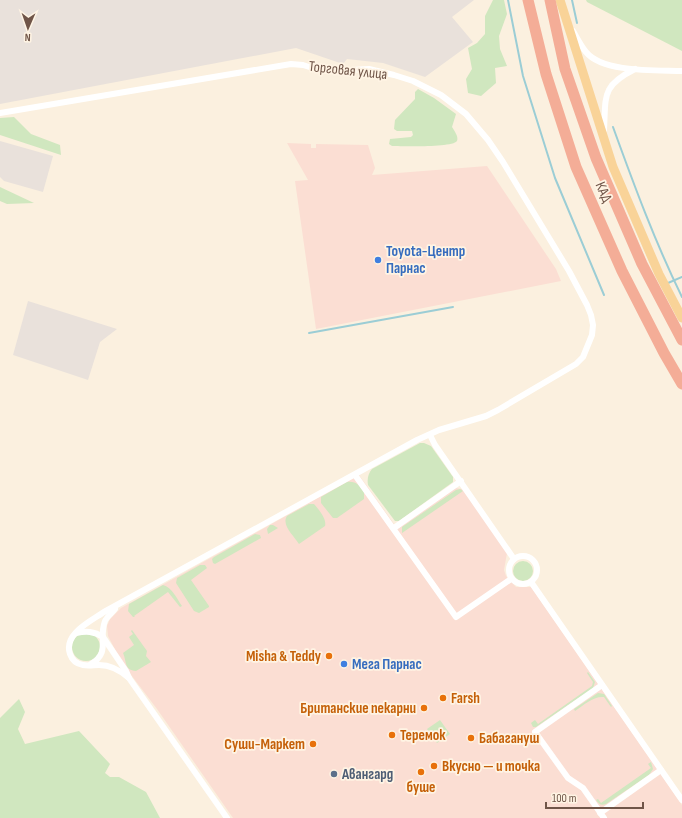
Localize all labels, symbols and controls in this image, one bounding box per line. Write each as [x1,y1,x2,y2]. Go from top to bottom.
north arrow [8,8,48,48]
text: N [24,31,31,44]
street label: Торговая улица [308,57,388,84]
street label: КАД [591,179,617,206]
place label: Toyota-Центр Парнас [386,242,465,278]
marker: Toyota-Центр Парнас [373,255,383,265]
place label: Misha & Teddy [246,647,322,666]
marker: Misha & Teddy [324,651,334,661]
place label: Мега Парнас [352,655,422,674]
marker: Мега Парнас [339,659,349,669]
place label: Farsh [451,689,480,708]
marker: Farsh [438,693,448,703]
place label: Британские пекарни [300,699,416,718]
marker: Британские пекарни [419,703,429,713]
place label: Теремок [400,726,446,745]
place label: Бабагануш [479,729,540,748]
marker: Теремок [387,730,397,740]
marker: Бабагануш [466,733,476,743]
place label: Суши-Маркет [224,735,305,754]
marker: Суши-Маркет [308,739,318,749]
place label: Вкусно — и точка [442,757,540,776]
marker: Вкусно — и точка [429,761,439,771]
place label: Авангард [341,765,393,784]
marker: буше [416,767,426,777]
marker: Авангард [329,769,339,779]
place label: буше [407,778,435,797]
scale bar [546,784,643,810]
text: 100 m [552,791,577,806]

